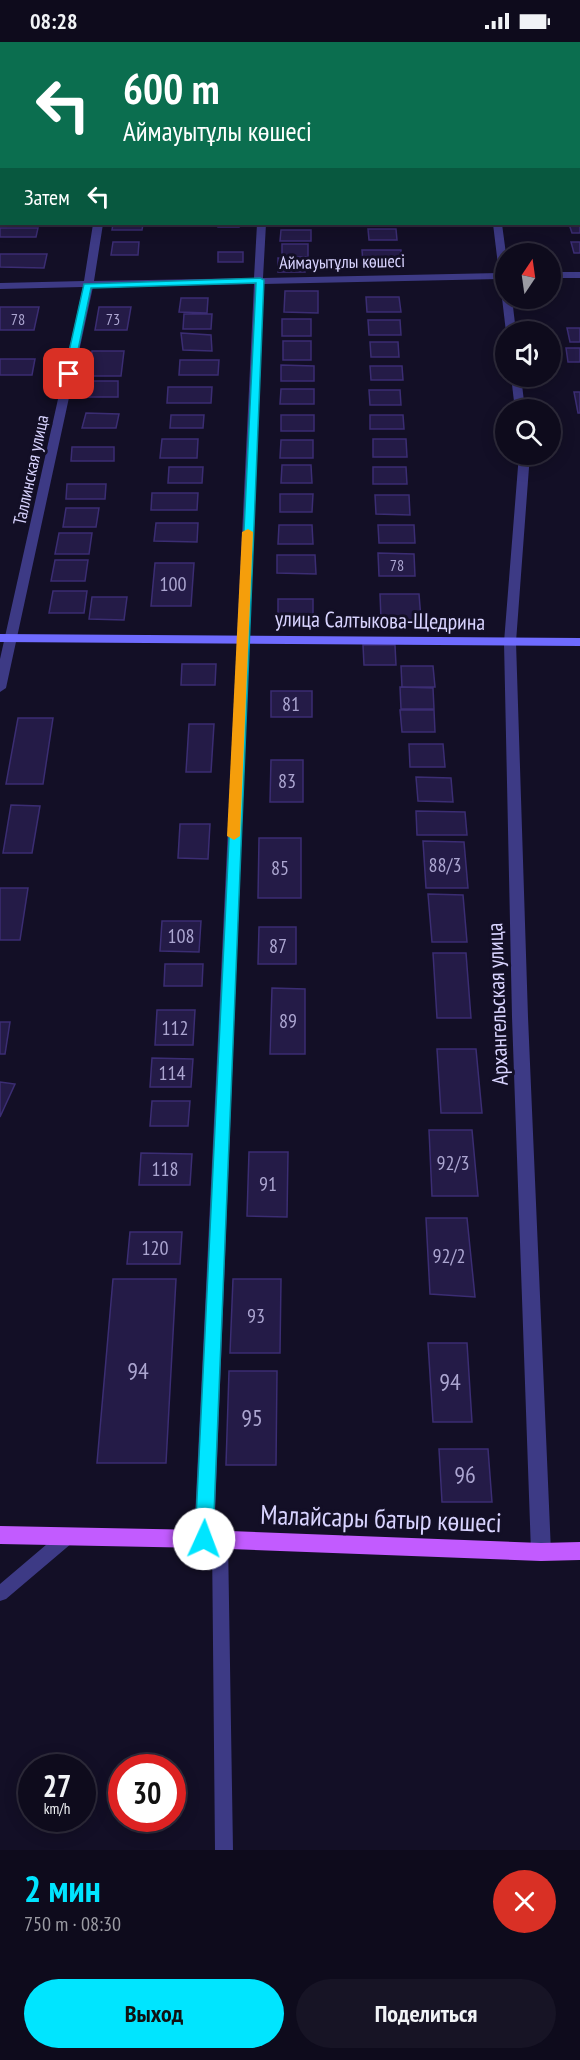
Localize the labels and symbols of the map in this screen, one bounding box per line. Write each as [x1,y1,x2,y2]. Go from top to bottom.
north arrow [495,243,561,309]
street label: Аймауытұлы көшесі [279,249,405,274]
house number: 78 [11,309,25,329]
house number: 73 [106,309,120,329]
pin [43,348,94,399]
street label: Таллинская улица [8,413,53,527]
house number: 78 [390,555,404,575]
house number: 100 [160,571,187,597]
street label: улица Салтыкова-Щедрина [275,604,485,636]
house number: 81 [282,691,300,717]
house number: 83 [278,768,296,794]
house number: 88/3 [429,852,461,878]
house number: 85 [271,855,289,881]
street label: Архангельская улица [480,922,514,1086]
house number: 108 [168,923,195,949]
house number: 87 [269,933,287,959]
house number: 89 [279,1008,297,1034]
house number: 112 [162,1015,189,1041]
house number: 114 [159,1060,186,1086]
house number: 92/3 [437,1150,469,1176]
house number: 118 [152,1156,179,1182]
house number: 91 [259,1171,277,1197]
house number: 120 [142,1235,169,1261]
house number: 92/2 [433,1243,465,1269]
house number: 93 [247,1303,265,1329]
house number: 94 [127,1355,149,1386]
house number: 94 [439,1366,461,1397]
house number: 95 [241,1402,263,1433]
house number: 96 [454,1459,476,1490]
street label: Малайсары батыр көшесі [260,1497,502,1539]
position arrow [172,1507,236,1571]
speed limit sign: 30 [108,1754,186,1832]

